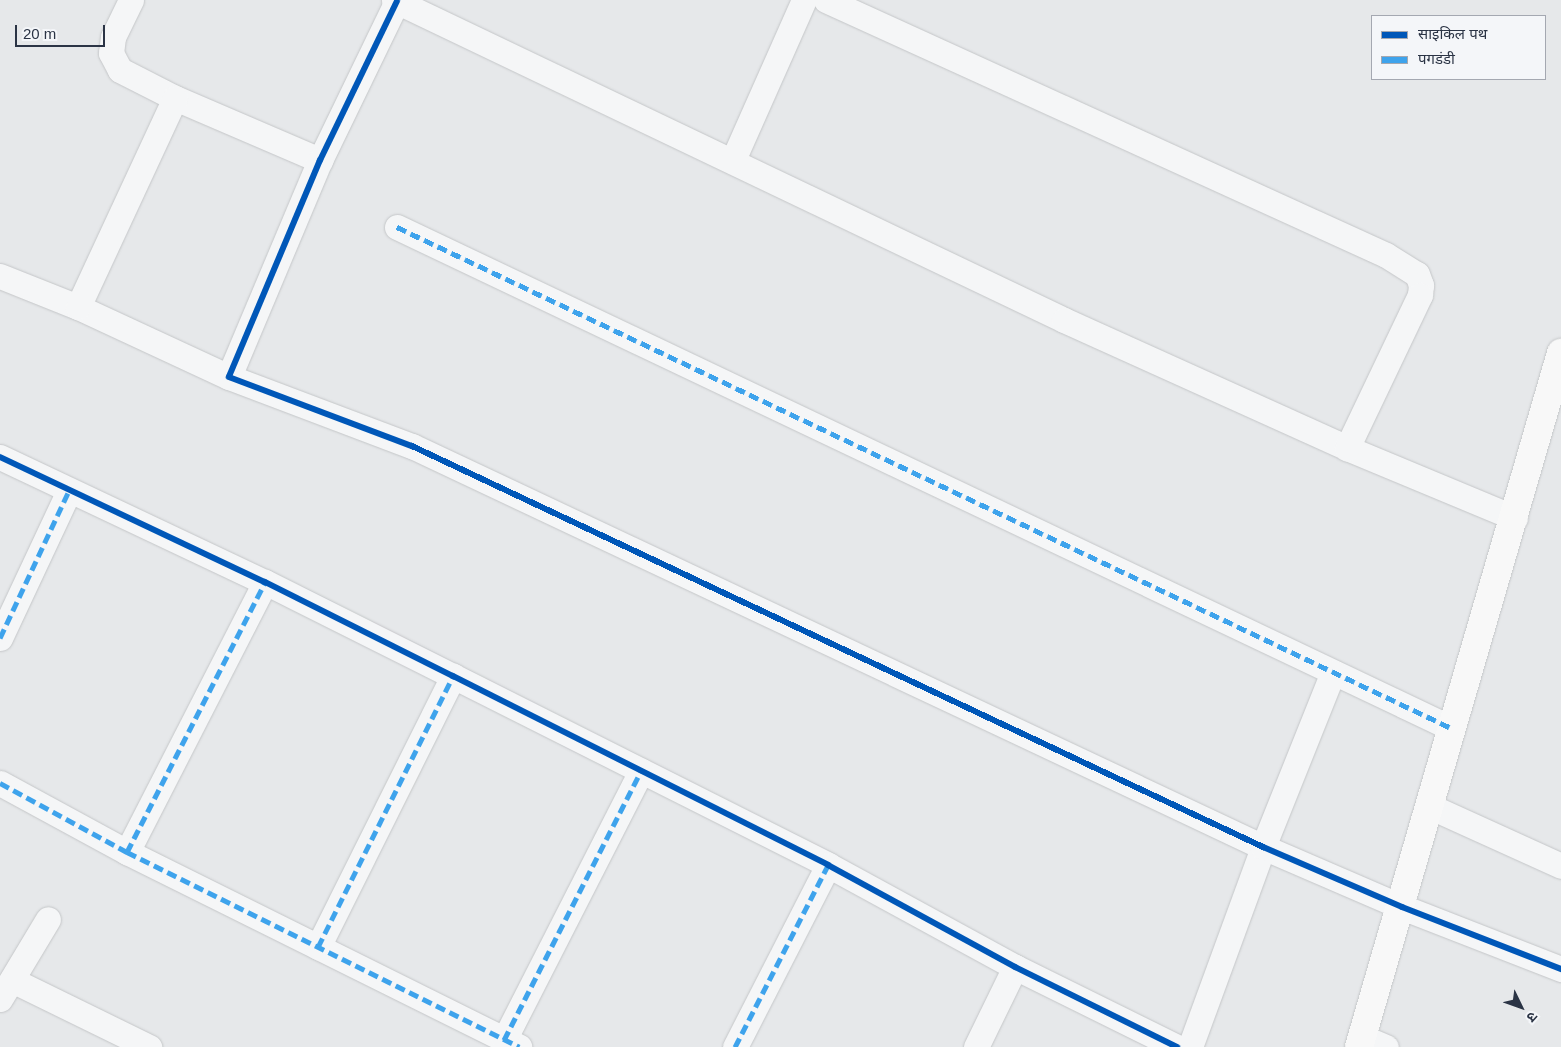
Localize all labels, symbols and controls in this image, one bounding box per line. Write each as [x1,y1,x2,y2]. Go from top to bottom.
scale bar [18,15,108,47]
legend [1371,15,1546,80]
text: 20 m [23,25,56,42]
text: साइकिल पथ [1418,25,1487,42]
text: पगडंडी [1418,50,1455,67]
north arrow [1496,982,1546,1032]
text: उ [1523,1009,1541,1025]

